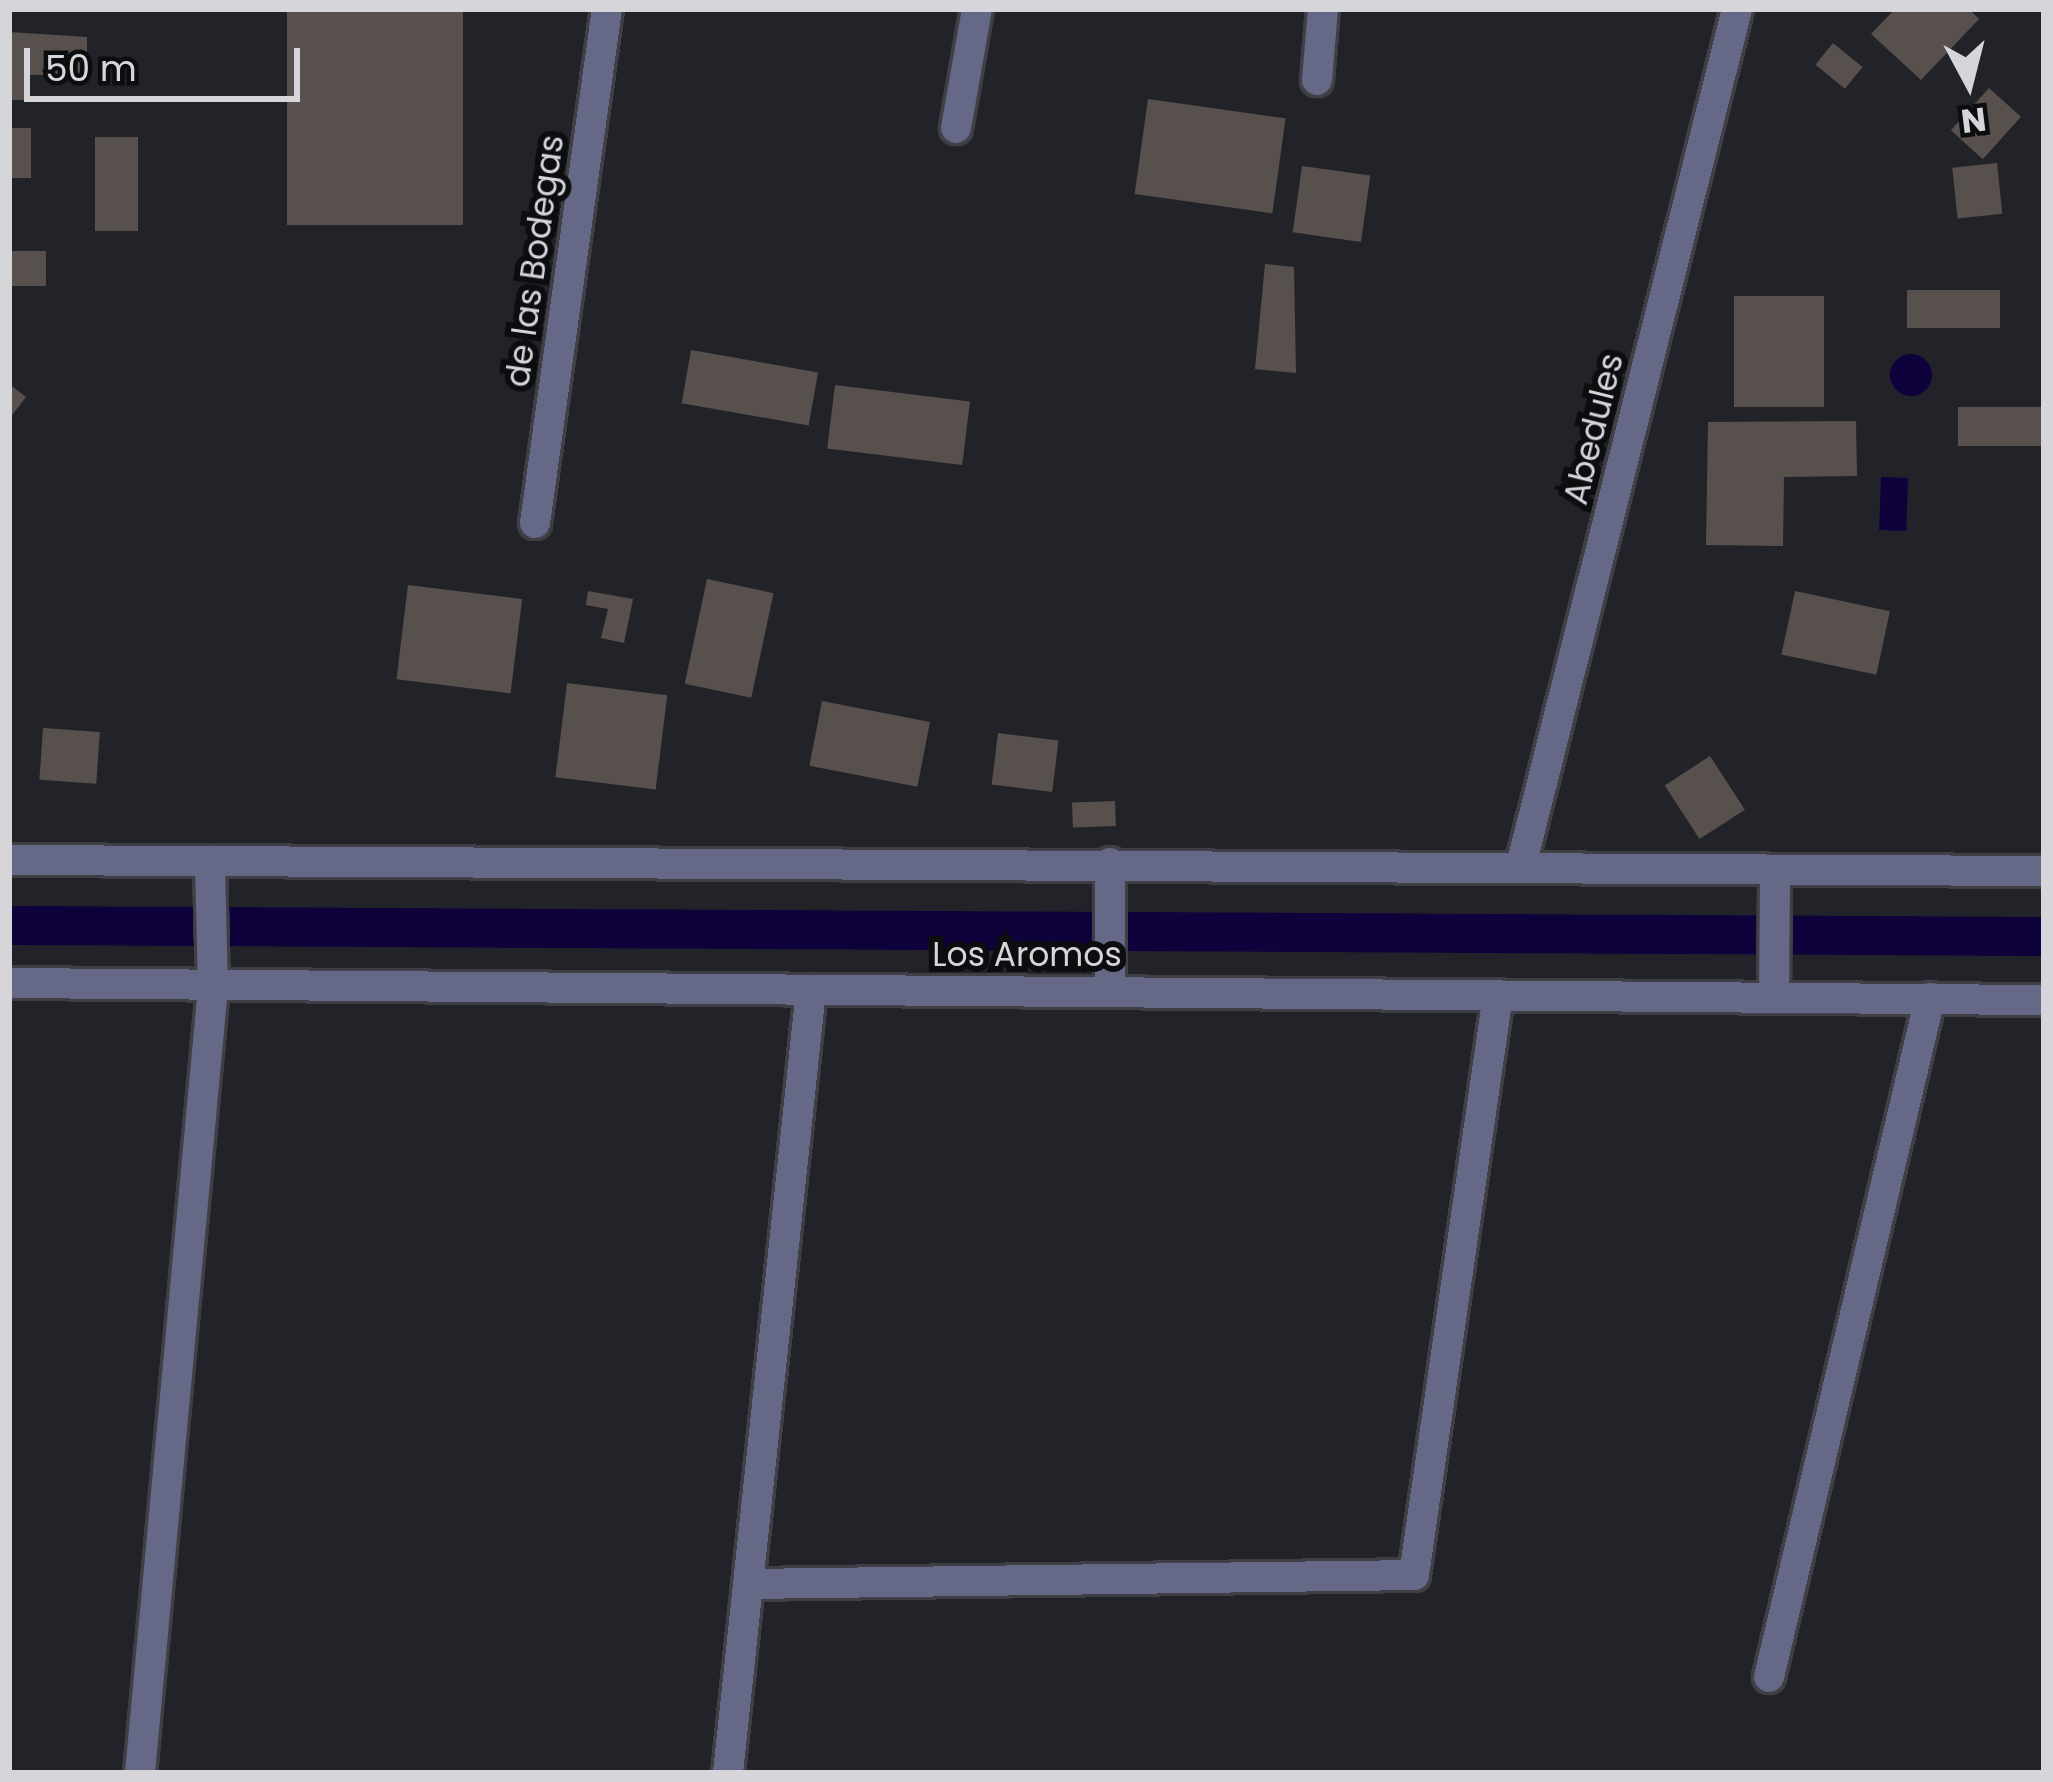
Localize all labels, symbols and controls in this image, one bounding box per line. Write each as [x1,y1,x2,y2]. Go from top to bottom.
scale bar [30,24,306,98]
north arrow [1909,24,2029,144]
text: 50 m [45,43,137,94]
text: N [1958,95,1989,145]
street label: de las Bodegas [498,132,572,390]
street label: Abedules [1556,349,1632,509]
street label: Los Aromos [932,935,1122,975]

